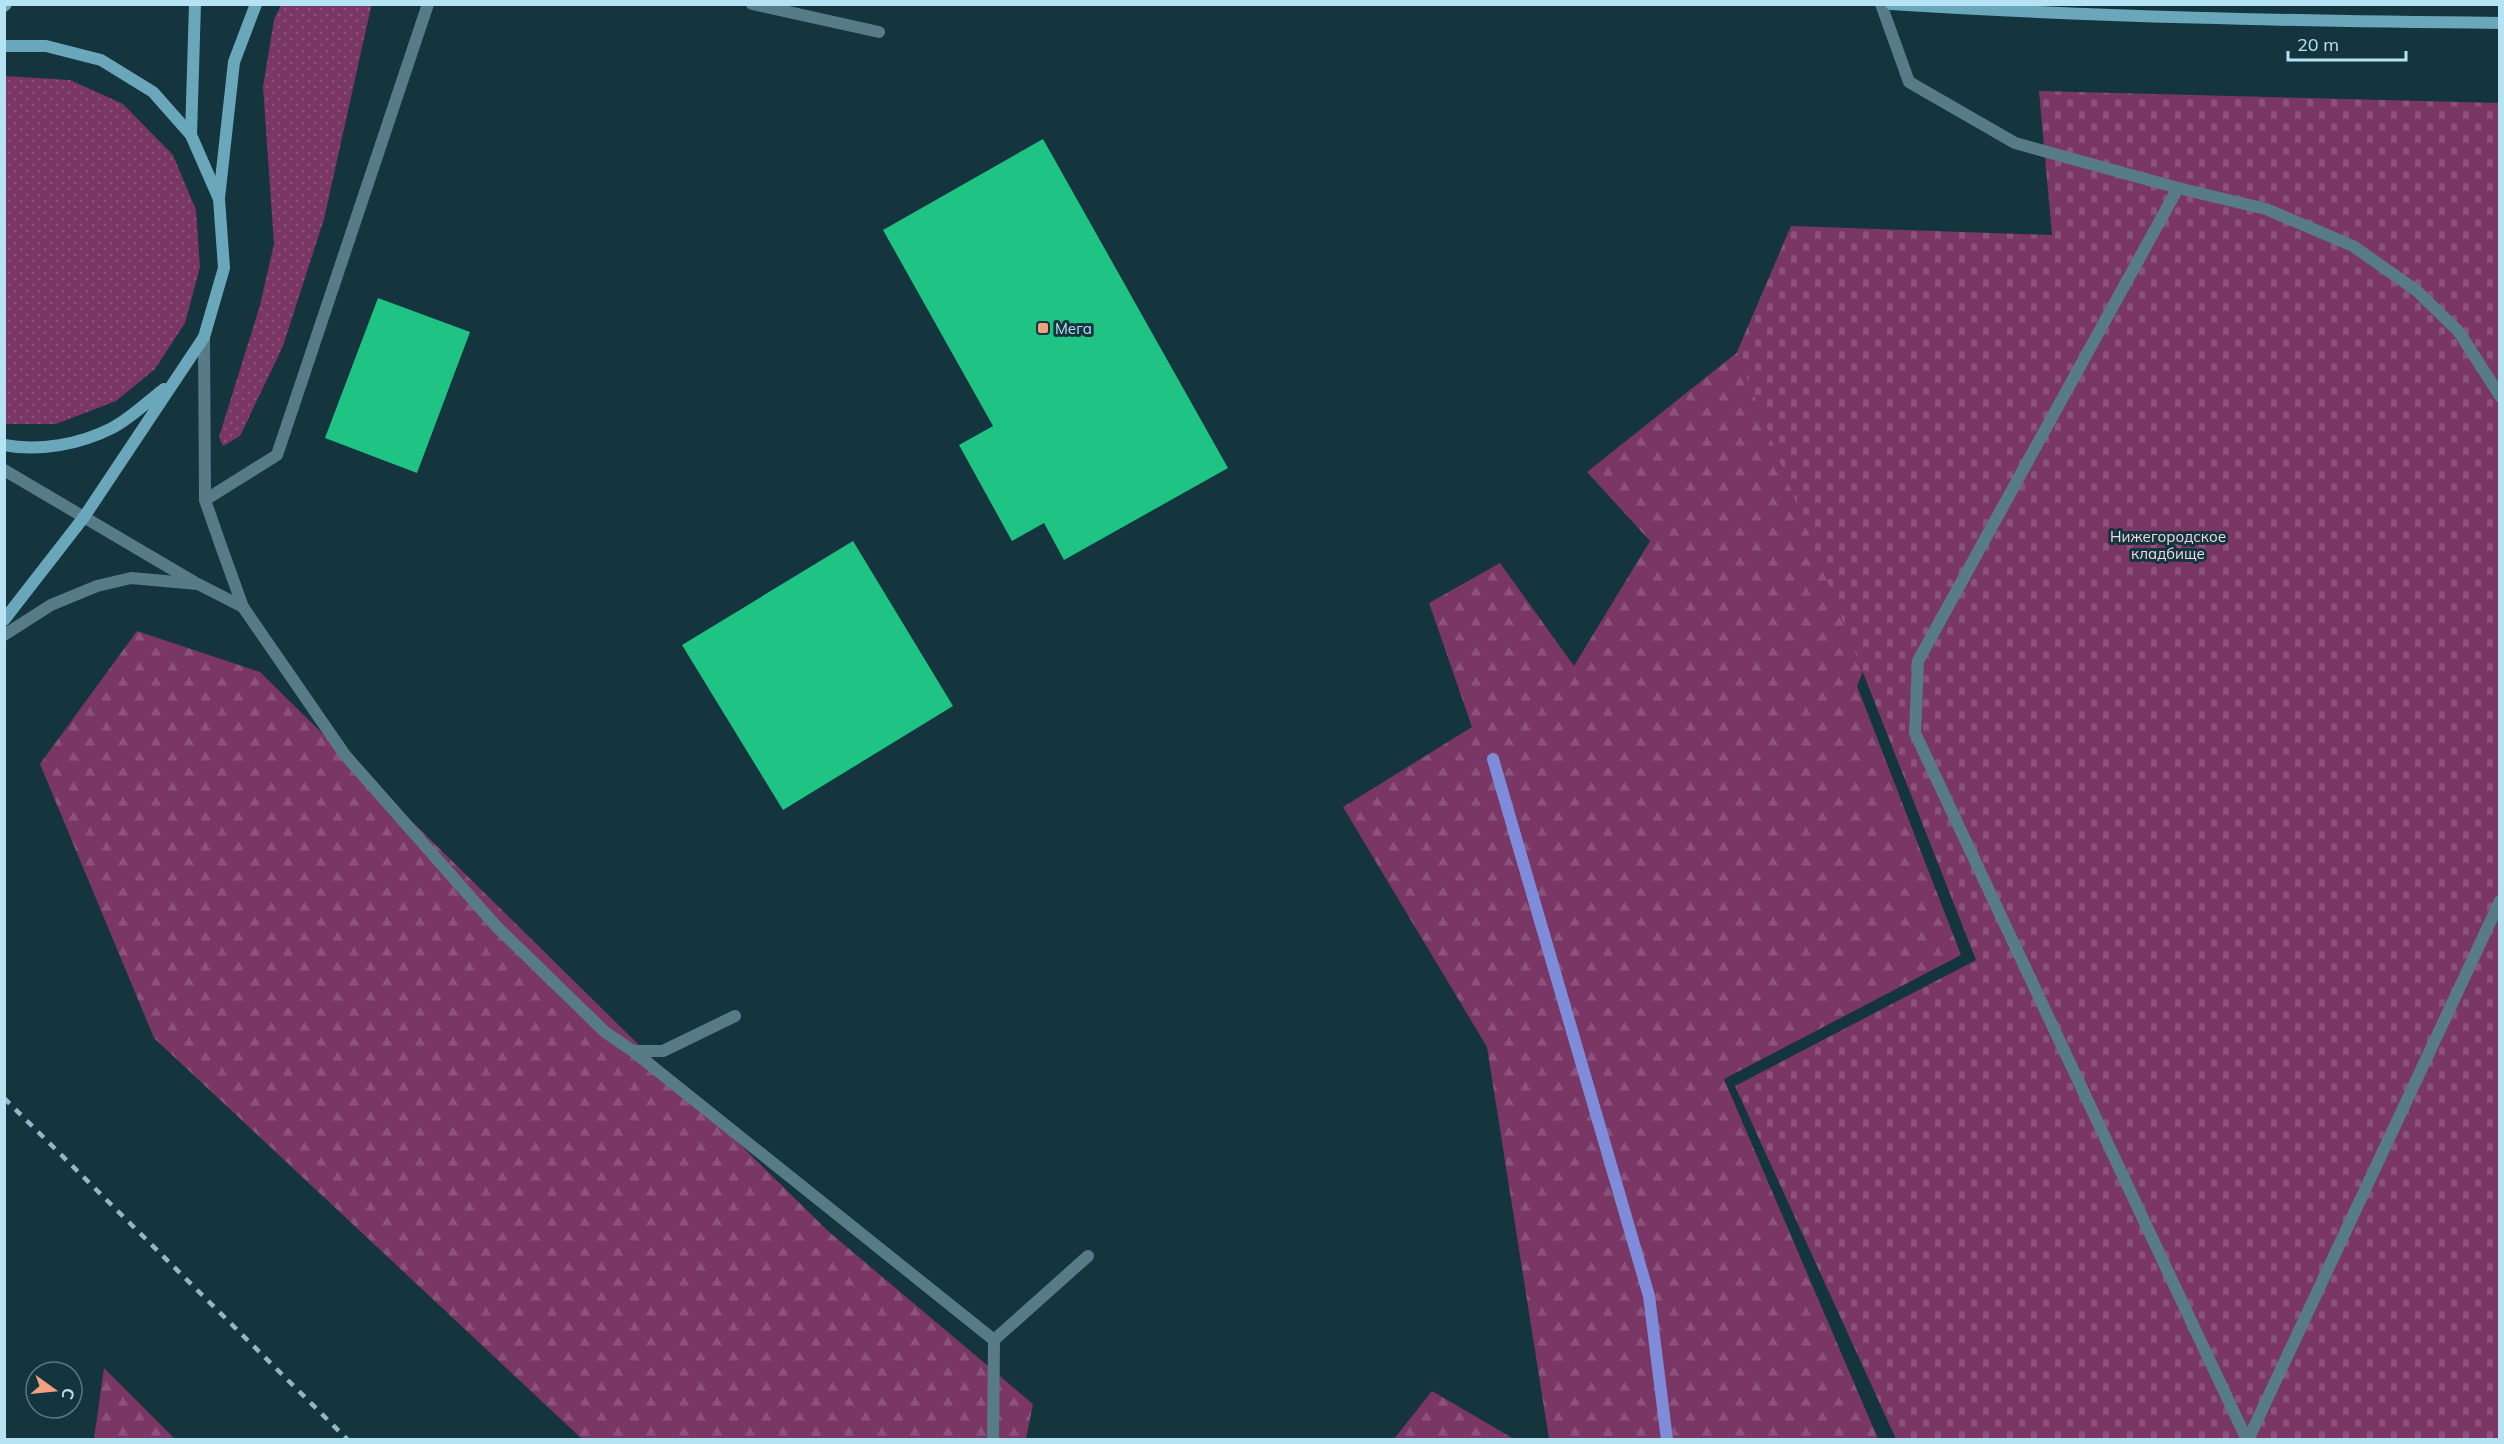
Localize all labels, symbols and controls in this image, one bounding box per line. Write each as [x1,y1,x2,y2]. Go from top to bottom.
scale bar [2288,24,2406,62]
text: 20 m [2297,33,2339,56]
place label: Мега [1055,319,1092,338]
marker: Мега [1036,321,1050,335]
park label: Нижегородское кладбище [2110,527,2226,563]
north arrow [24,1360,84,1420]
text: С [57,1386,80,1402]

